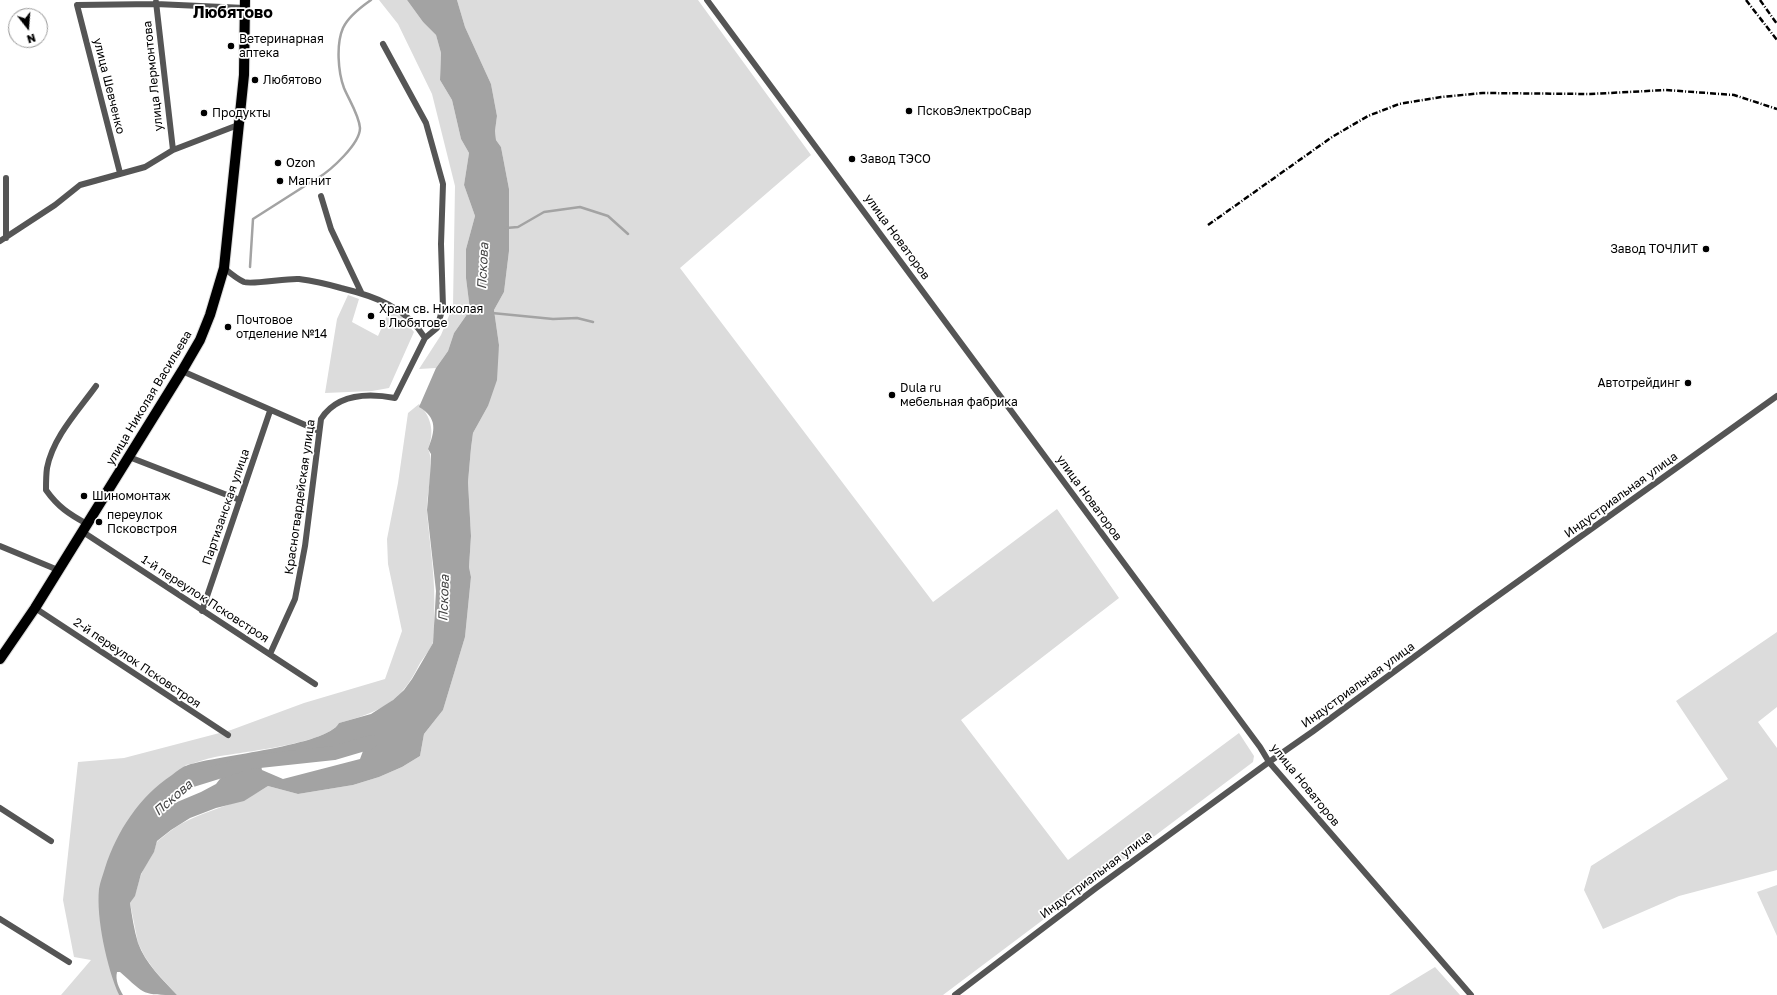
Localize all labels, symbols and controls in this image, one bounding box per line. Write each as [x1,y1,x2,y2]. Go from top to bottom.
district label: Любятово [193,3,273,23]
north arrow [8,8,48,48]
street label: улица Лермонтова [140,20,166,132]
text: N [25,32,37,46]
place label: Ветеринарная аптека [239,32,324,60]
street label: улица Шевченко [90,37,128,135]
marker: Ветеринарная аптека [226,41,236,51]
place label: Любятово [263,73,322,87]
marker: Любятово [250,75,260,85]
place label: ПсковЭлектроСвар [917,104,1031,118]
place label: Продукты [212,106,271,120]
marker: ПсковЭлектроСвар [904,106,914,116]
marker: Продукты [199,108,209,118]
place label: Завод ТЭСО [860,152,931,166]
marker: Завод ТЭСО [847,154,857,164]
place label: Ozon [286,156,315,170]
marker: Ozon [273,158,283,168]
place label: Магнит [288,174,331,188]
marker: Магнит [275,176,285,186]
street label: улица Новаторов [861,191,933,283]
water label: Пскова [474,242,492,290]
place label: Завод ТОЧЛИТ [1610,242,1698,256]
marker: Завод ТОЧЛИТ [1701,244,1711,254]
place label: Храм св. Николая в Любятове [379,302,483,330]
marker: Храм св. Николая в Любятове [366,311,376,321]
place label: Почтовое отделение №14 [236,313,327,341]
marker: Почтовое отделение №14 [223,322,233,332]
street label: улица Николая Васильева [103,328,195,468]
place label: Автотрейдинг [1598,376,1680,390]
marker: Автотрейдинг [1683,378,1693,388]
place label: Dula ru мебельная фабрика [900,381,1018,409]
marker: Dula ru мебельная фабрика [887,390,897,400]
street label: Красногвардейская улица [282,418,318,576]
street label: Партизанская улица [199,447,253,567]
street label: Индустриальная улица [1562,449,1680,541]
street label: улица Новаторов [1053,452,1125,544]
place label: Шиномонтаж [92,489,171,503]
marker: Шиномонтаж [79,491,89,501]
place label: переулок Псковстроя [107,508,177,536]
marker: переулок Псковстроя [94,517,104,527]
street label: 1-й переулок Псковстроя [138,552,272,646]
water label: Пскова [435,574,453,622]
street label: 2-й переулок Псковстроя [70,615,204,711]
street label: Индустриальная улица [1299,639,1417,731]
street label: улица Новаторов [1267,741,1343,829]
water label: Пскова [150,777,196,819]
street label: Индустриальная улица [1037,828,1155,922]

